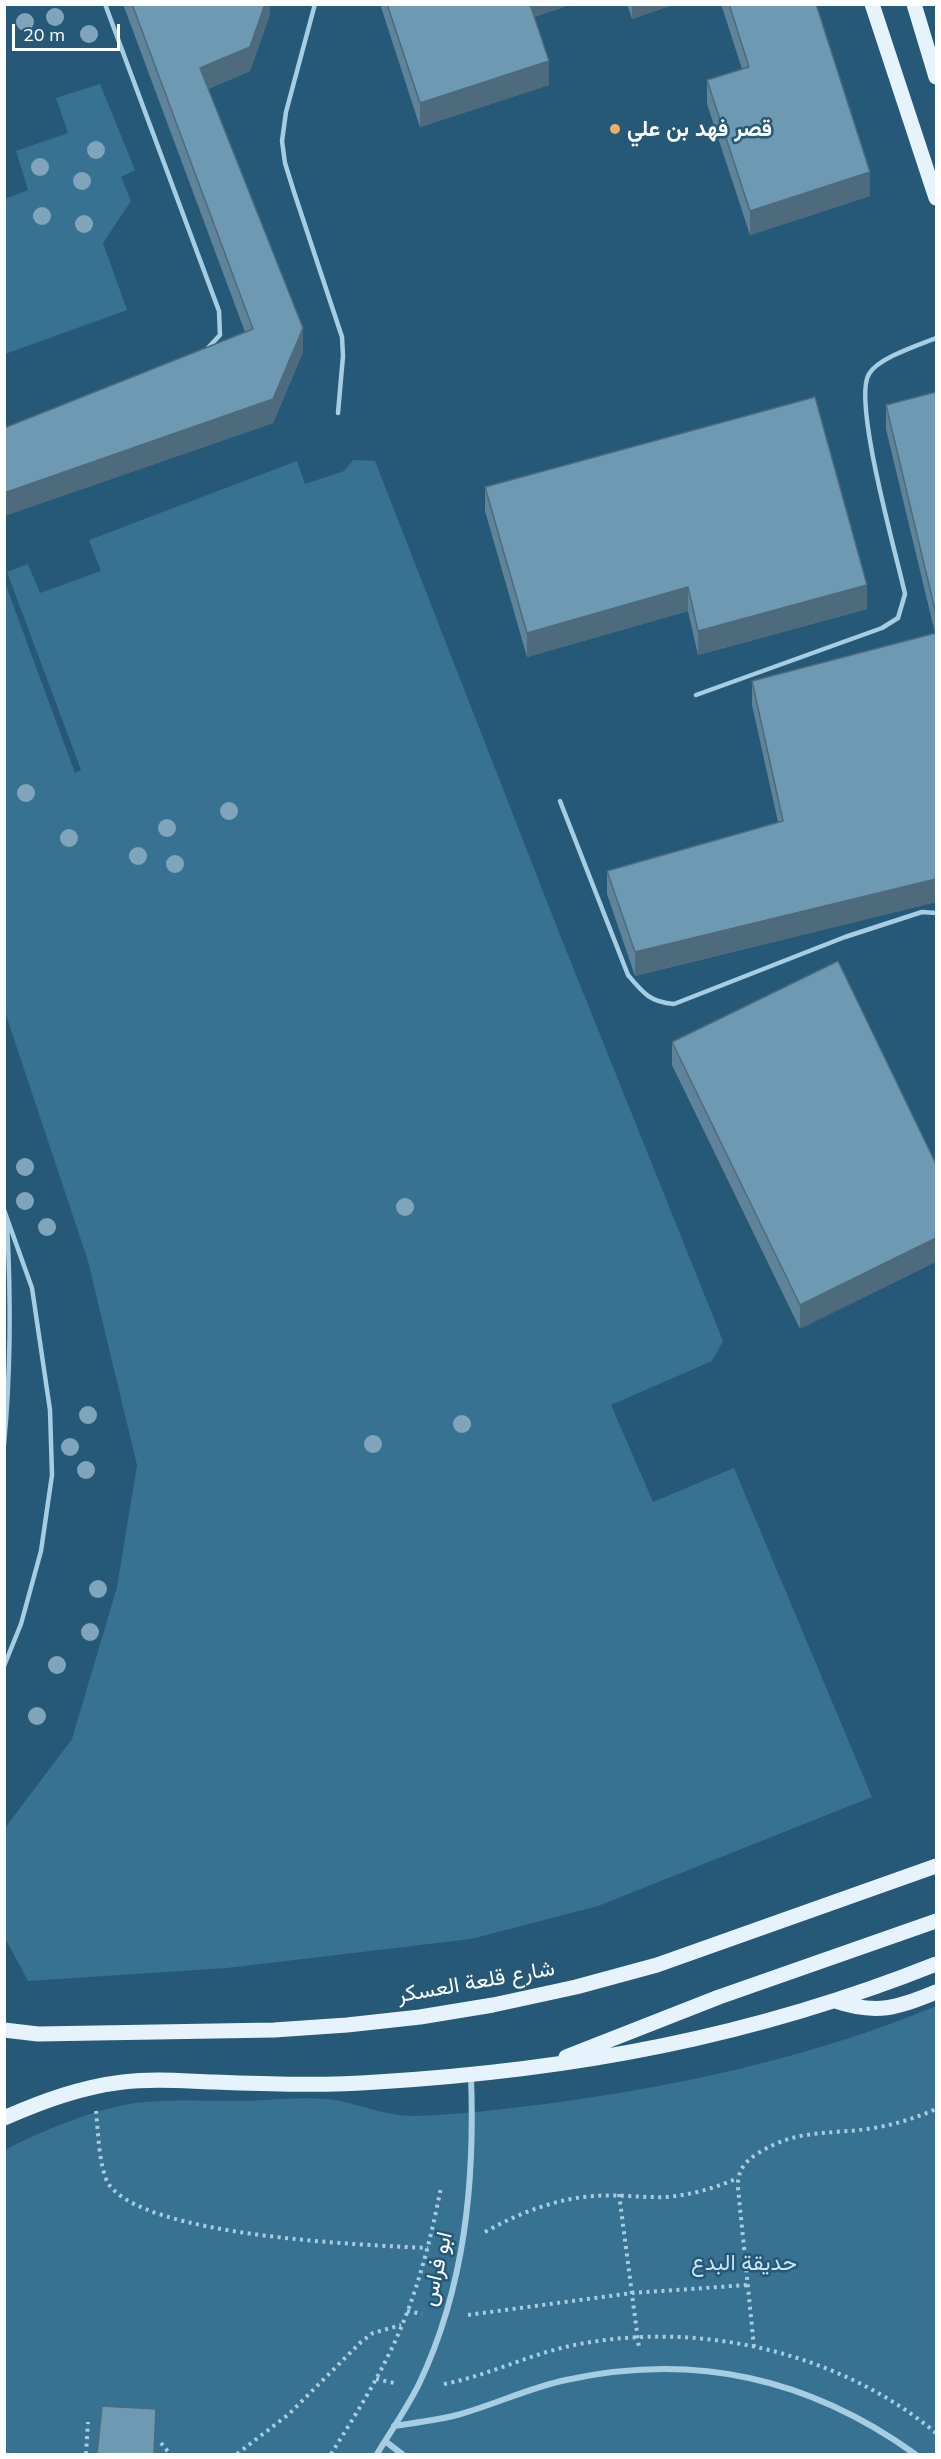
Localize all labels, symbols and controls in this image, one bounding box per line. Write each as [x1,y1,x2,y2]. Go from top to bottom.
scale bar [15,12,123,50]
text: 20 m [23,23,65,46]
place label: قصر فهد بن علي [627,116,772,142]
marker: قصر فهد بن علي [608,122,622,136]
street label: شارع قلعة العسكر [395,1955,557,2009]
street label: ابو فراس [416,2229,458,2309]
park label: حديقة البدع [691,2250,797,2276]

